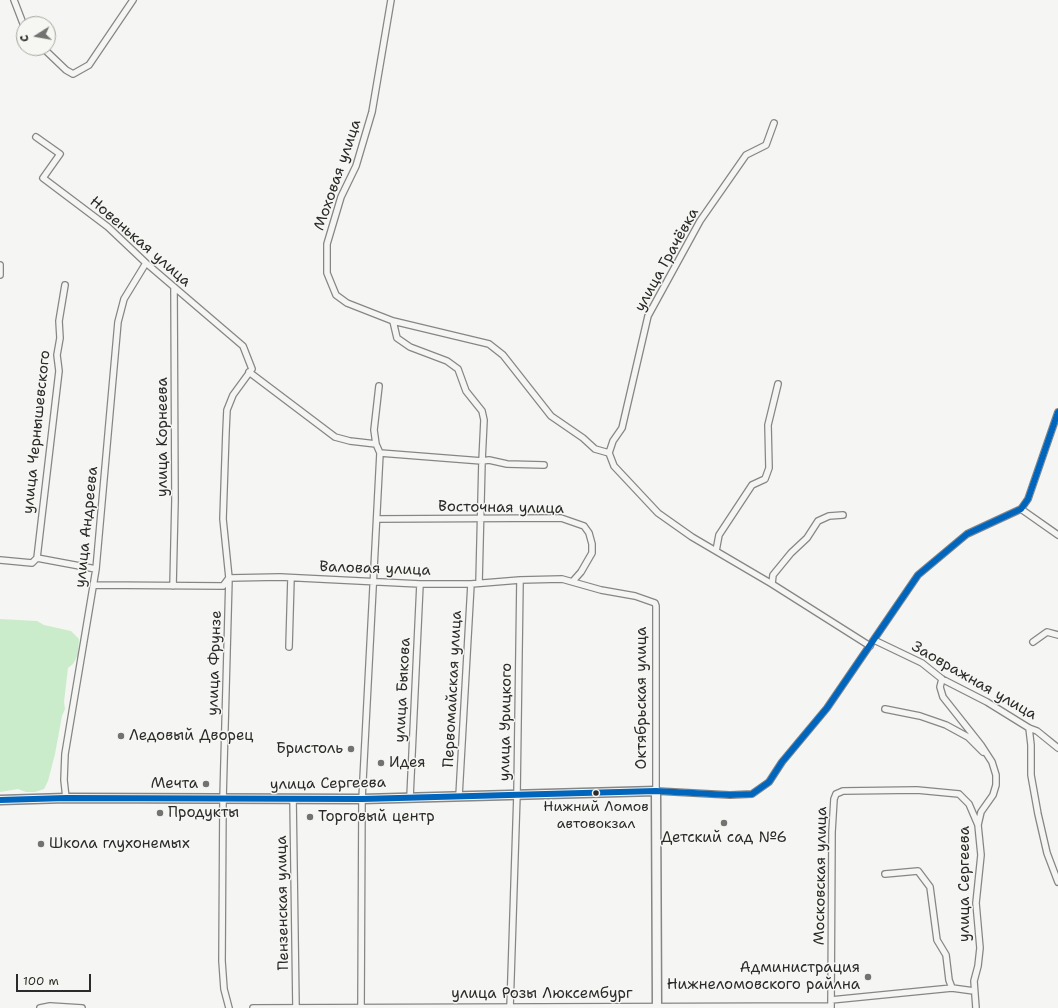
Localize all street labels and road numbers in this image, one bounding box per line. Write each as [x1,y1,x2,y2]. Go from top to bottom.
street label: Моховая улица [311,117,365,233]
street label: Новенькая улица [86,193,194,291]
street label: улица Грачёвка [631,205,703,315]
street label: улица Чернышевского [19,349,55,515]
street label: улица Корнеева [154,377,172,497]
street label: улица Андреева [72,465,102,589]
street label: Восточная улица [438,498,564,518]
street label: Валовая улица [319,558,431,580]
street label: улица Фрунзе [204,610,226,716]
street label: Первомайская улица [440,610,466,768]
street label: Октябрьская улица [633,627,651,769]
street label: улица Быкова [391,637,415,743]
street label: Заовражная улица [908,638,1040,724]
street label: улица Урицкого [496,663,516,781]
street label: улица Сергеева [270,774,386,794]
street label: Московская улица [811,807,831,945]
street label: улица Сергеева [956,826,974,942]
street label: Пензенская улица [273,835,293,971]
street label: улица Розы Люксембург [451,985,633,1003]

